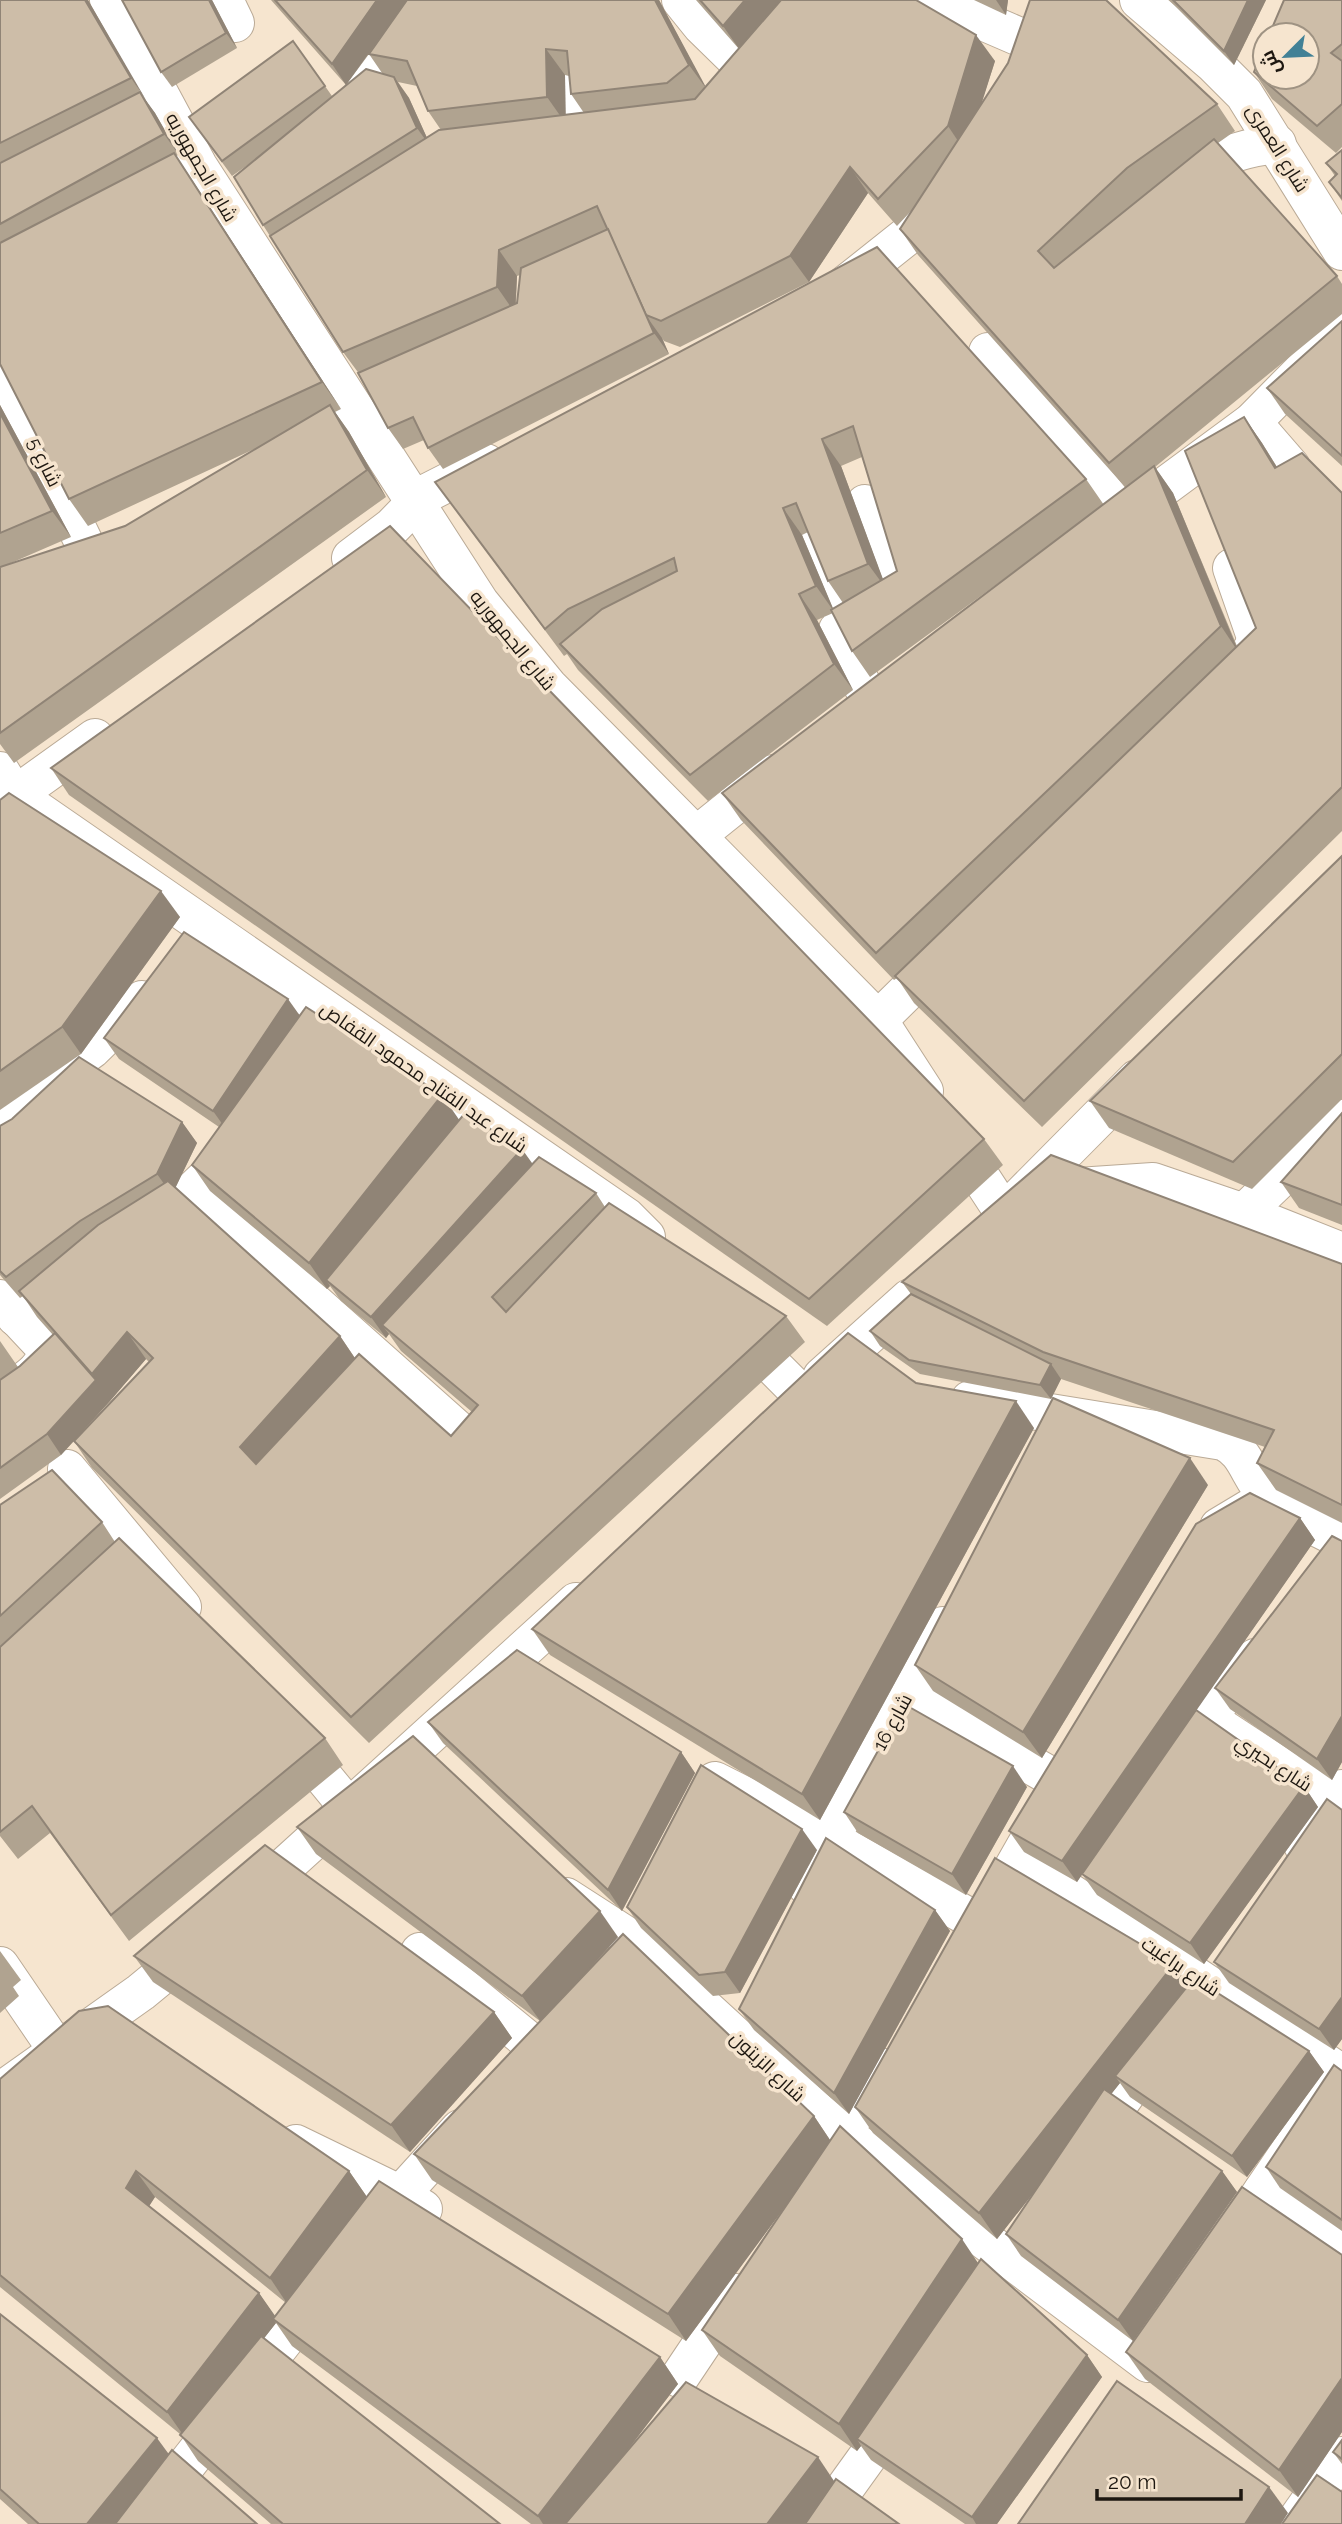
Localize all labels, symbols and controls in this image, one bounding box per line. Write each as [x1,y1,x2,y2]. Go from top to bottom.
north arrow [1251,21,1321,91]
text: ش [1255,47,1286,79]
street label: شارع العمرى [1240,100,1314,198]
street label: شارع الجمهوريه [159,109,242,227]
street label: شارع 5 [21,434,66,492]
street label: شارع الجمهوريه [464,586,560,696]
street label: شارع عبد الفتاح محمود القفاص [315,997,532,1159]
street label: شارع 16 [868,1690,919,1756]
street label: شارع بحيري [1230,1730,1316,1799]
street label: شارع براغيت [1136,1932,1224,2003]
street label: شارع الزيتون [724,2026,810,2108]
scale bar [1097,2458,1240,2502]
text: 20 m [1108,2469,1156,2494]

